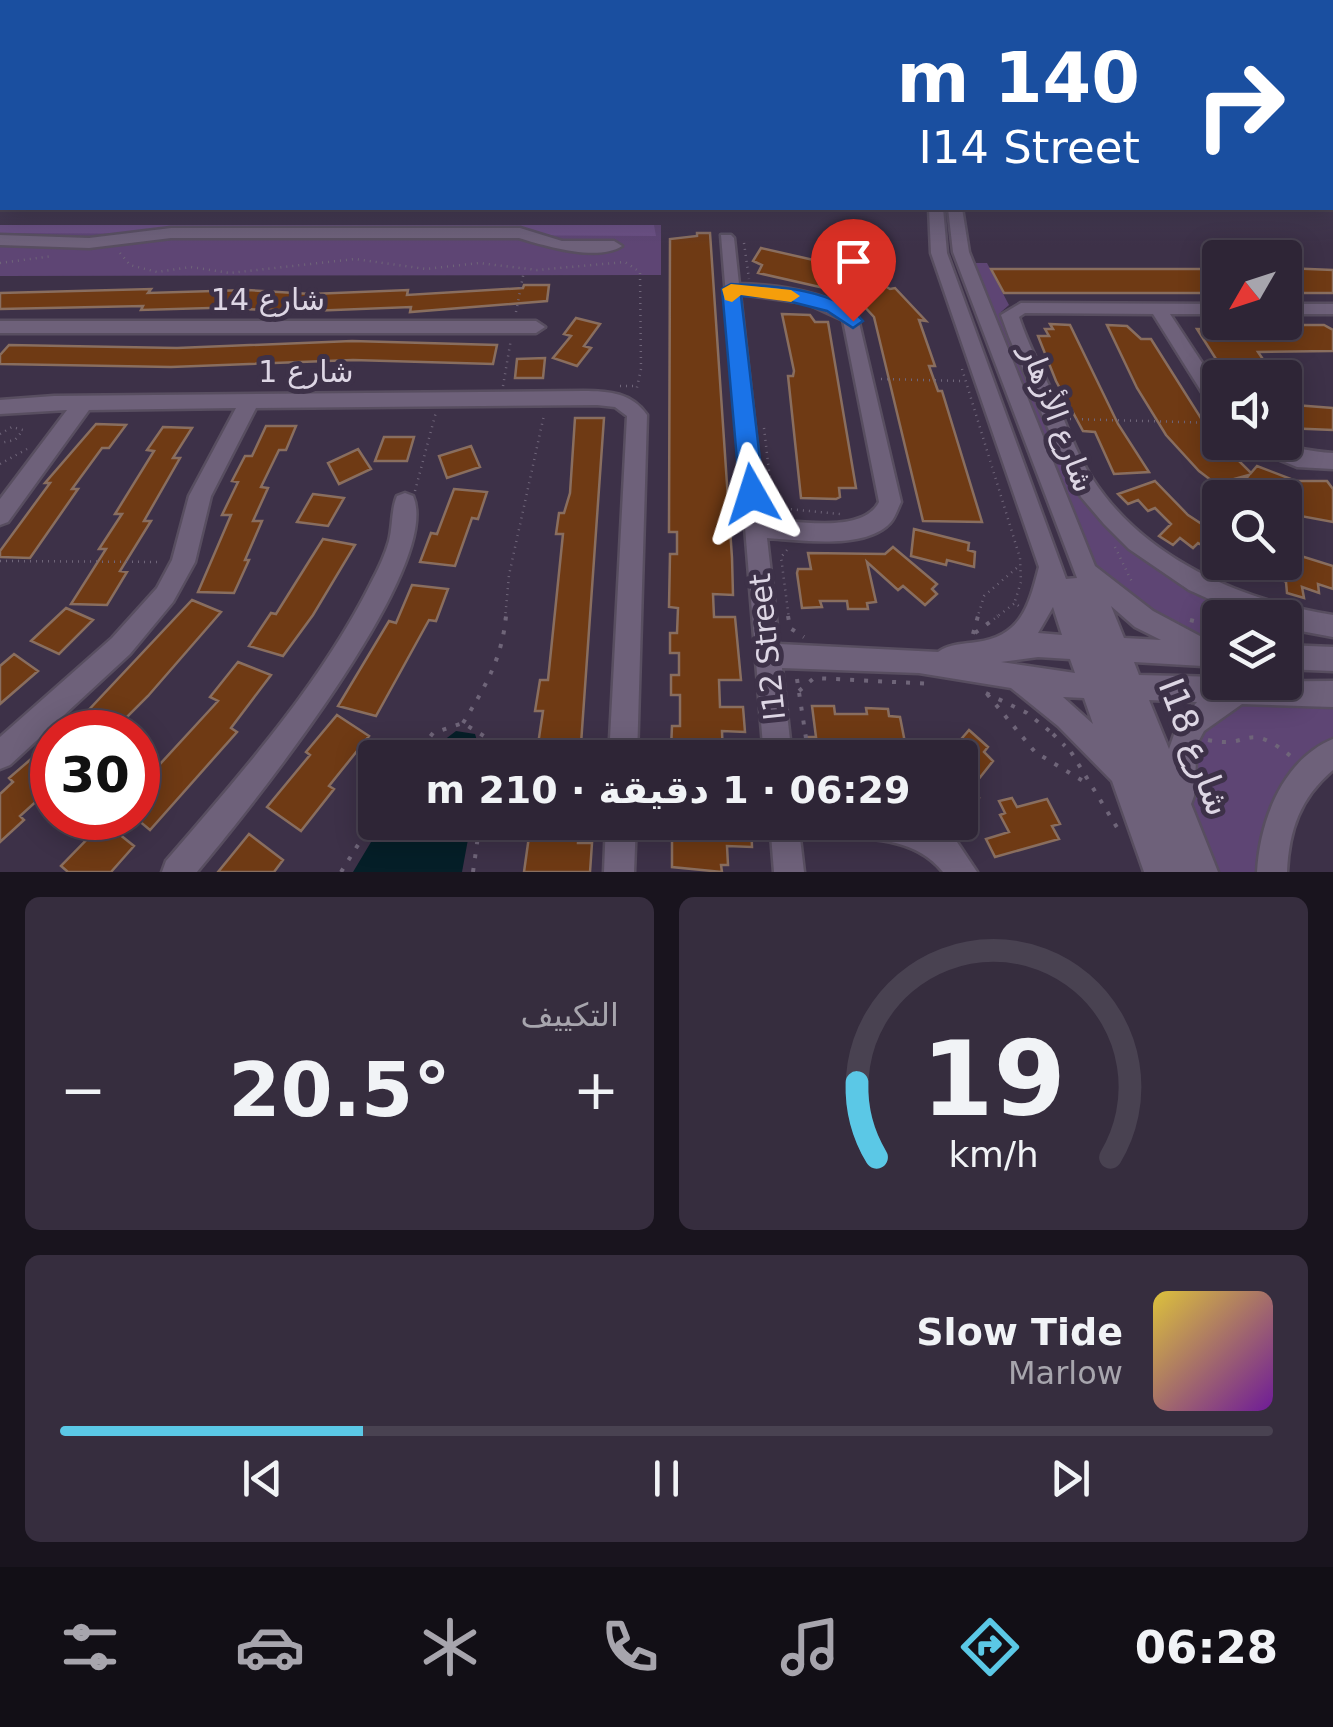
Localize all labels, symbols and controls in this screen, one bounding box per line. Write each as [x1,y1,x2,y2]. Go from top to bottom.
text: 140 m [897,37,1140,119]
icon: right [1175,40,1305,170]
text: I14 Street [918,121,1140,174]
pin [811,219,896,322]
icon: arrive [826,234,881,289]
north arrow [1202,240,1302,340]
map controls [1202,240,1302,700]
street label: شارع 14 [211,282,325,317]
street label: شارع الأزهار [1013,337,1104,497]
street label: شارع 1 [258,354,354,389]
button: sound [1202,360,1302,460]
position arrow [700,442,804,546]
button: search [1202,480,1302,580]
street label: I12 Street [742,571,792,722]
button: layers [1202,600,1302,700]
street label: I18 شارع [1150,673,1239,822]
speed limit sign: 30 [30,710,160,840]
text: 06:29 · 1 دقيقة · 210 m [426,768,910,812]
text: التكييف [521,996,619,1034]
text: 19 [921,1018,1066,1140]
text: 20.5° [228,1046,451,1134]
text: − [60,1058,106,1122]
text: + [573,1058,619,1122]
text: km/h [948,1134,1039,1175]
text: Slow Tide [916,1310,1123,1354]
text: Marlow [1008,1354,1123,1392]
icon: previous [235,1451,290,1506]
icon: pause [639,1451,694,1506]
icon: next [1043,1451,1098,1506]
icon: filters [55,1612,125,1682]
icon: car [235,1612,305,1682]
icon: climate [415,1612,485,1682]
icon: phone [595,1612,665,1682]
icon: music [775,1612,845,1682]
icon: directions [955,1612,1025,1682]
text: 06:28 [1135,1621,1278,1674]

